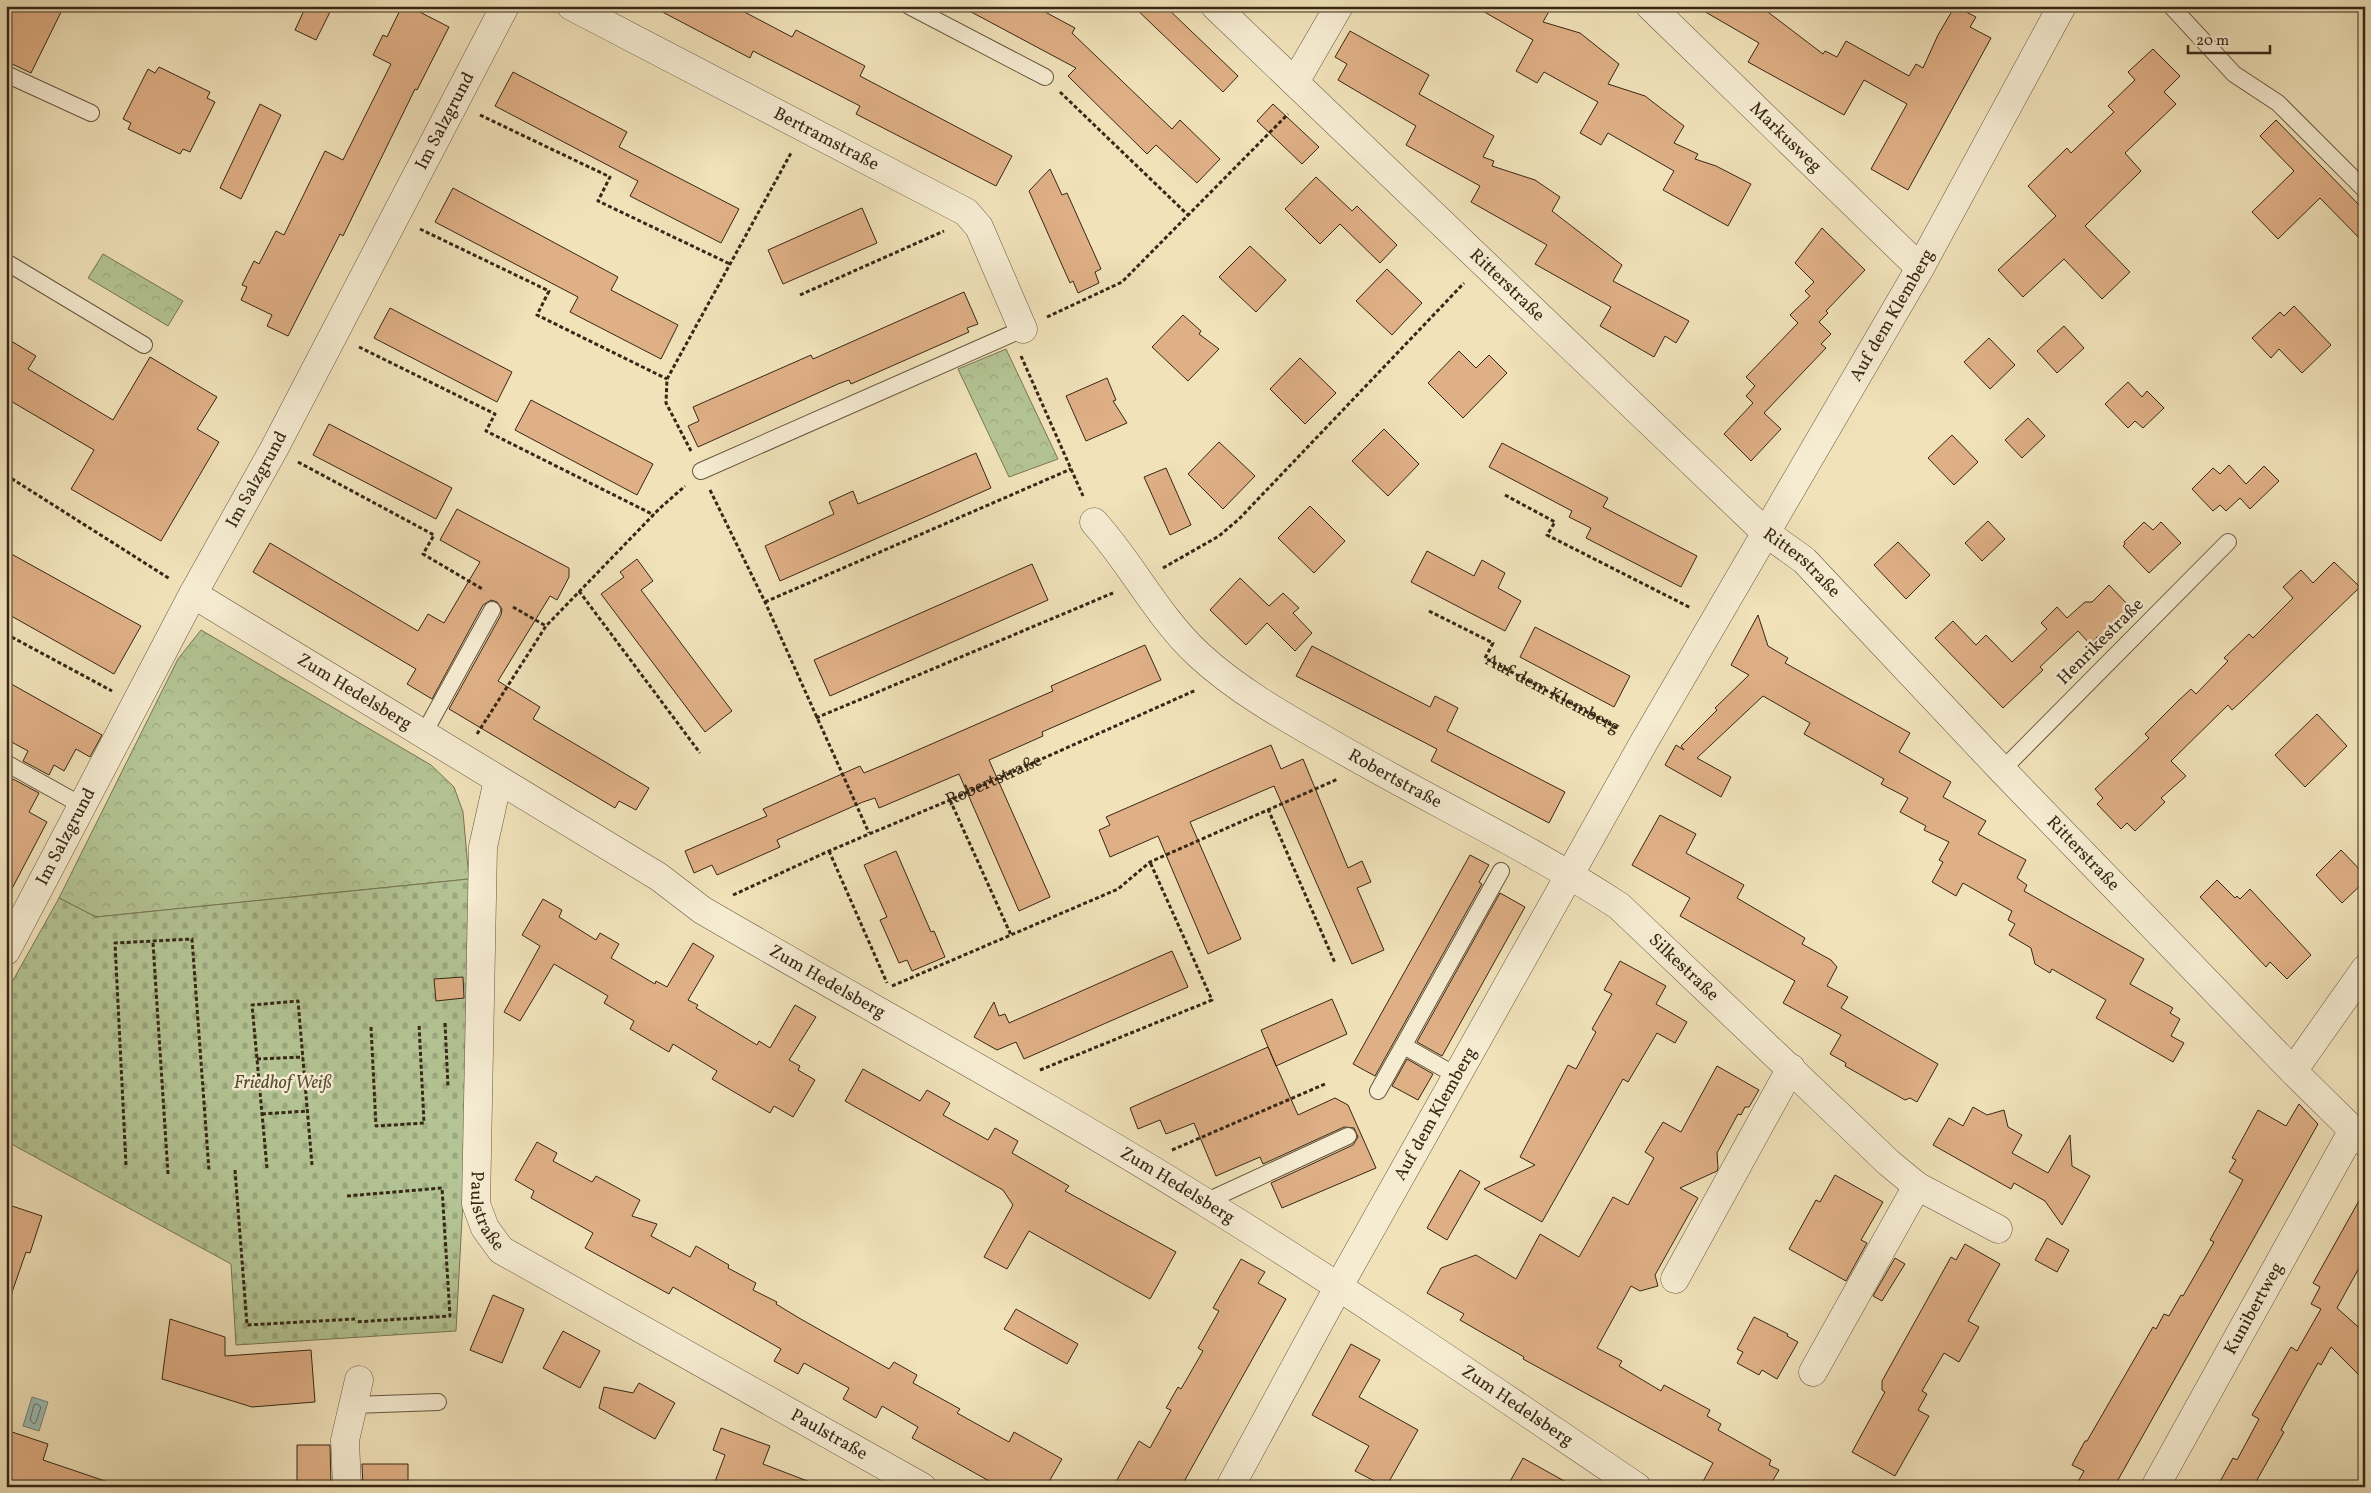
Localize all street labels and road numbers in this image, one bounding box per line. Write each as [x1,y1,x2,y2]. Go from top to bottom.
street label: Im Salzgrund [409,68,481,174]
street label: Markusweg [1744,97,1827,179]
street label: Bertramstraße [769,101,884,177]
street label: Ritterstraße [1464,243,1550,327]
street label: Auf dem Klemberg [1844,245,1940,386]
street label: Im Salzgrund [220,427,294,532]
street label: Ritterstraße [1758,522,1846,603]
street label: Henrikestraße [2052,593,2150,691]
street label: Zum Hedelsberg [292,648,417,737]
street label: Auf dem Klemberg [1481,648,1624,740]
street label: Robertstraße [1343,743,1446,815]
street label: Robertstraße [942,748,1046,813]
street label: Im Salzgrund [30,784,102,890]
street label: Ritterstraße [2040,810,2125,897]
street label: Silkestraße [1643,928,1724,1007]
street label: Zum Hedelsberg [765,939,890,1025]
street label: Auf dem Klemberg [1388,1043,1483,1185]
street label: Zum Hedelsberg [1116,1141,1240,1230]
street label: Paulstraße [463,1171,510,1256]
street label: Kunibertweg [2218,1258,2290,1359]
street label: Zum Hedelsberg [1456,1359,1578,1453]
street label: Paulstraße [786,1403,872,1466]

